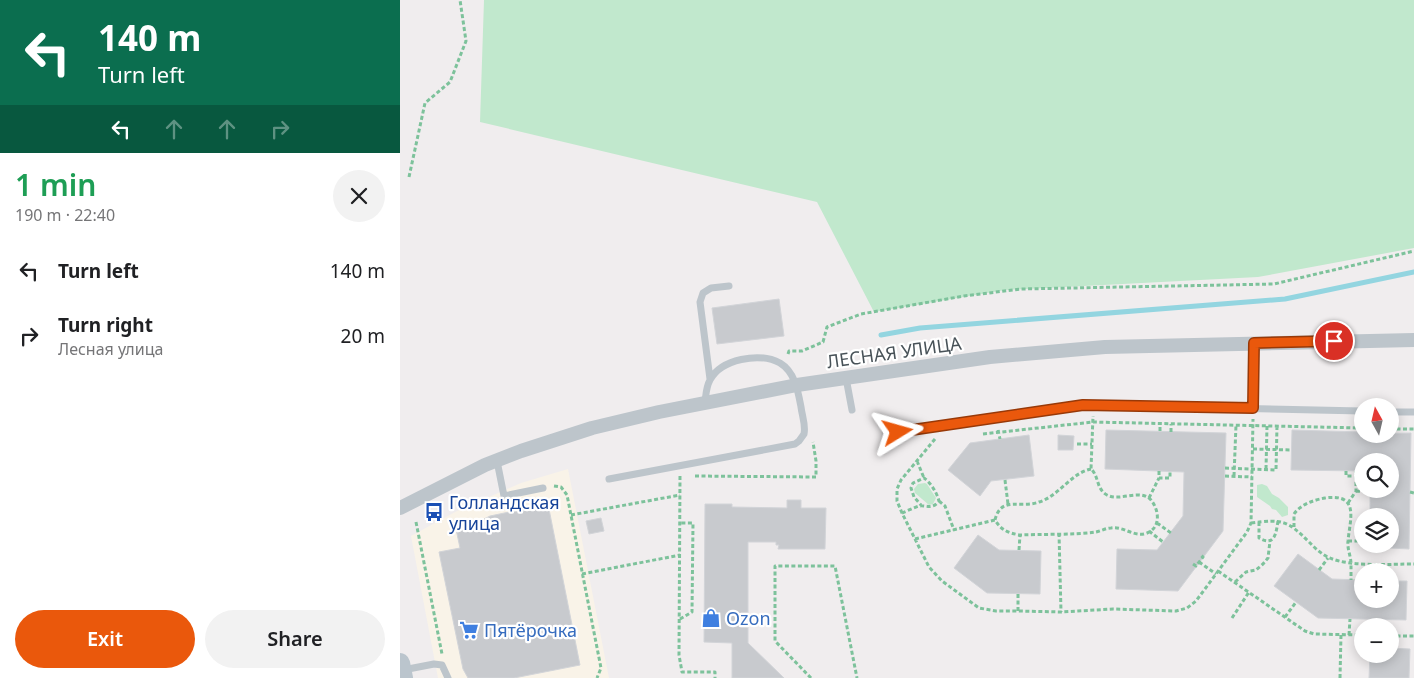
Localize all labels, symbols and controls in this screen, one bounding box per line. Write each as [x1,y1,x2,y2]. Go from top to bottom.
text: 140 m [98,14,201,61]
icon: left [15,20,80,85]
text: Turn left [98,59,185,89]
icon: left [107,115,135,143]
icon: ahead [160,115,188,143]
icon: ahead [213,115,241,143]
icon: right [266,115,294,143]
text: 1 min [15,164,96,205]
button: close [333,170,385,222]
text: 190 m · 22:40 [15,204,115,226]
icon: left [15,257,43,285]
text: Turn left [58,258,139,284]
text: 140 m [330,258,385,284]
text: Turn right [58,312,153,338]
pin [1313,320,1355,362]
icon: right [15,322,43,350]
text: 20 m [341,323,385,349]
icon: arrive [1320,327,1348,355]
street label: ЛЕСНАЯ УЛИЦА [825,331,963,373]
text: Лесная улица [58,338,163,360]
north arrow [1354,398,1399,442]
map controls [1354,398,1399,663]
position arrow [871,405,923,457]
button: search [1354,453,1399,498]
place label: Голландская улица [449,490,560,535]
bus stop icon: Голландская улица [423,501,445,523]
button: layers [1354,508,1399,553]
button: + [1354,563,1399,608]
place label: Ozon [726,606,771,630]
shop icon: Ozon [700,607,722,629]
button: Exit [15,610,195,668]
button: Share [205,610,385,668]
place label: Пятёрочка [484,618,577,642]
button: − [1354,618,1399,663]
supermarket icon: Пятёрочка [458,619,480,641]

